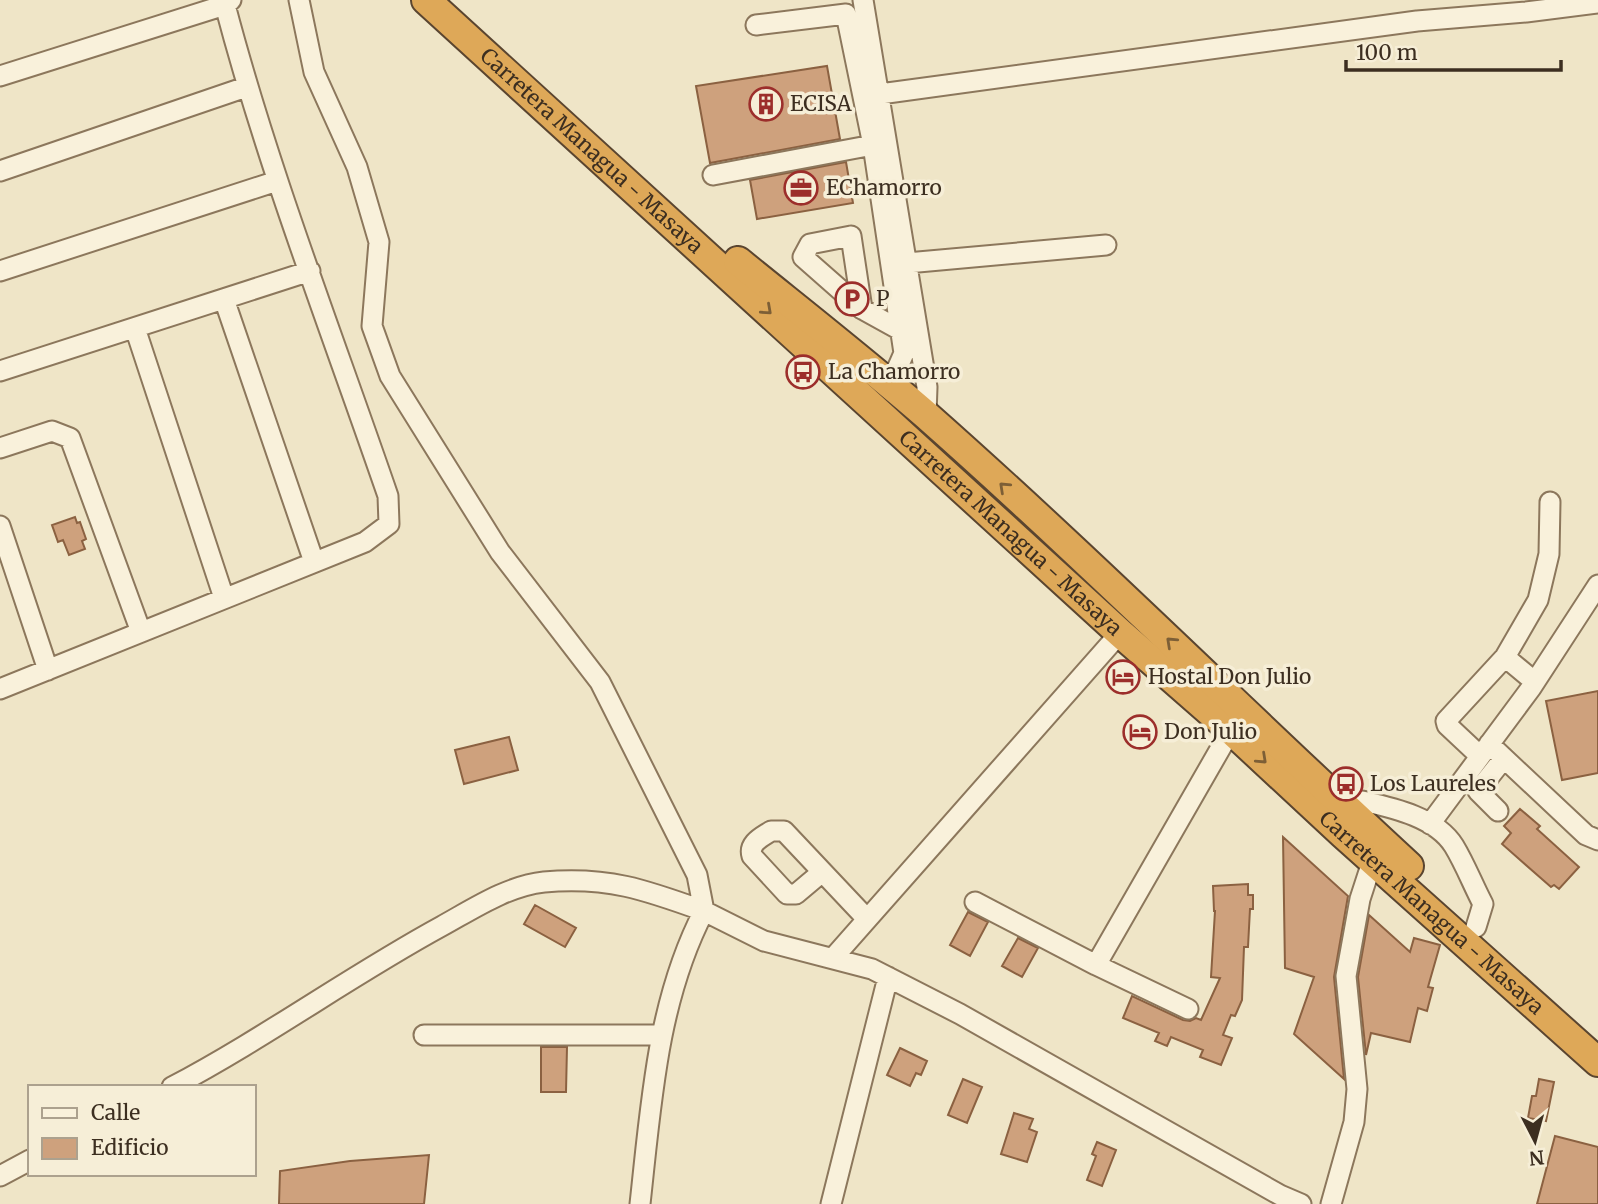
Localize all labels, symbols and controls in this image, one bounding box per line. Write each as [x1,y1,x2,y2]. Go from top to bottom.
scale bar [1346,28,1561,72]
text: 100 m [1356,39,1418,66]
street label: Carretera Managua - Masaya [475,42,709,259]
building icon: ECISA [747,85,785,123]
place label: ECISA [790,90,852,117]
office icon: EChamorro [782,169,820,207]
place label: EChamorro [826,174,942,201]
parking icon: P [833,280,871,318]
place label: P [876,285,889,312]
one-way arrow [758,302,771,314]
bus stop icon: La Chamorro [784,353,822,391]
place label: La Chamorro [828,358,960,385]
street label: Carretera Managua - Masaya [894,424,1128,641]
one-way arrow [999,483,1012,495]
one-way arrow [1166,637,1179,650]
hotel icon: Hostal Don Julio [1104,658,1142,696]
place label: Hostal Don Julio [1148,663,1311,690]
hotel icon: Don Julio [1121,713,1159,751]
place label: Don Julio [1164,718,1257,745]
one-way arrow [1254,751,1267,764]
bus stop icon: Los Laureles [1327,765,1365,803]
place label: Los Laureles [1370,770,1496,797]
street label: Carretera Managua - Masaya [1314,805,1550,1020]
legend [28,1085,256,1176]
text: Calle [91,1099,140,1126]
north arrow [1500,1106,1570,1176]
text: Edificio [91,1134,168,1161]
text: N [1528,1145,1545,1171]

